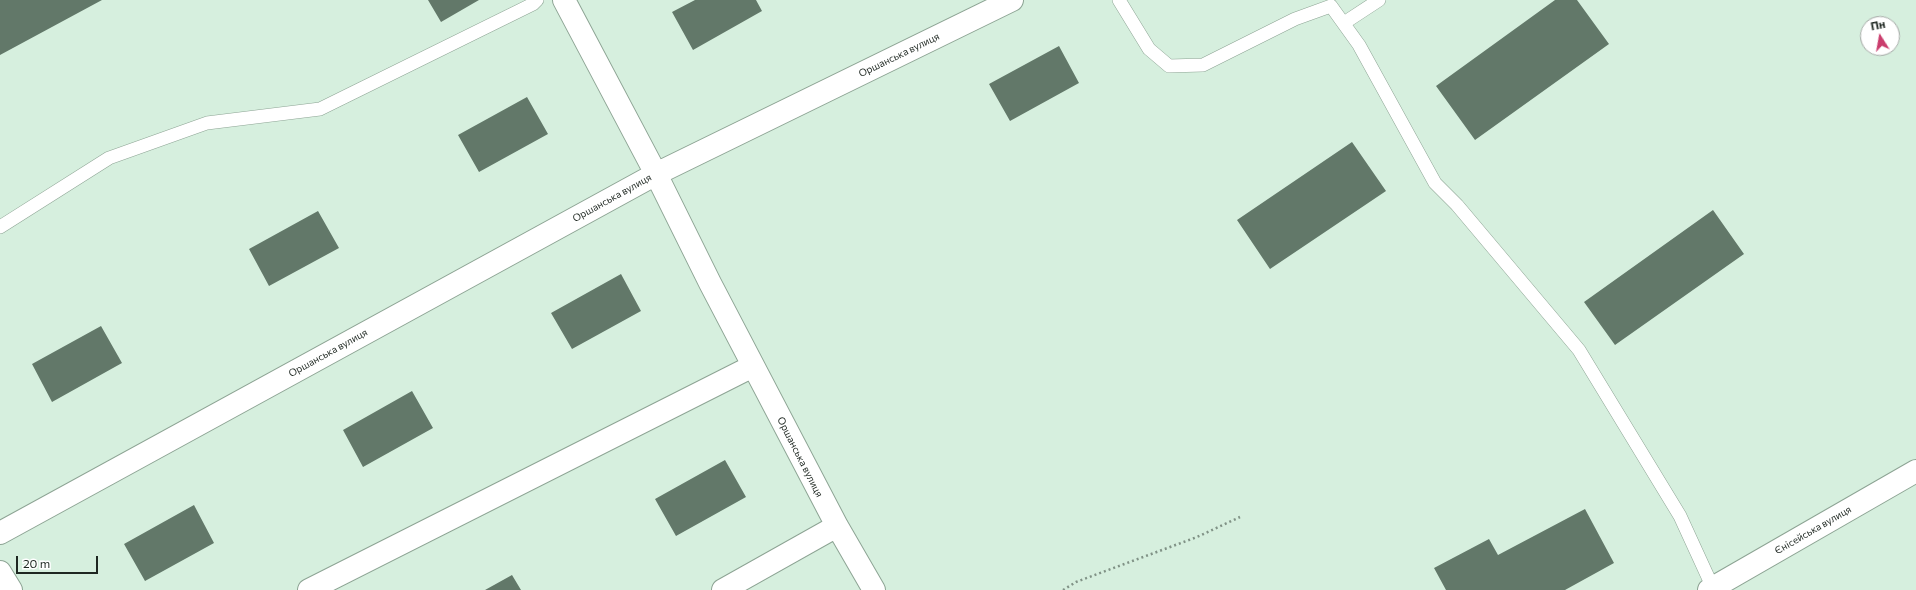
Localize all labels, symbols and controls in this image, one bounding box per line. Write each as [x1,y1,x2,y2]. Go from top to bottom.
north arrow [1860,16,1900,56]
text: Пн [1869,17,1886,32]
street label: Оршанська вулиця [857,30,941,80]
street label: Оршанська вулиця [570,171,654,225]
street label: Оршанська вулиця [286,326,370,380]
street label: Оршанська вулиця [775,415,825,499]
street label: Єнісейська вулиця [1773,503,1853,557]
scale bar [18,548,100,574]
text: 20 m [23,556,50,570]

